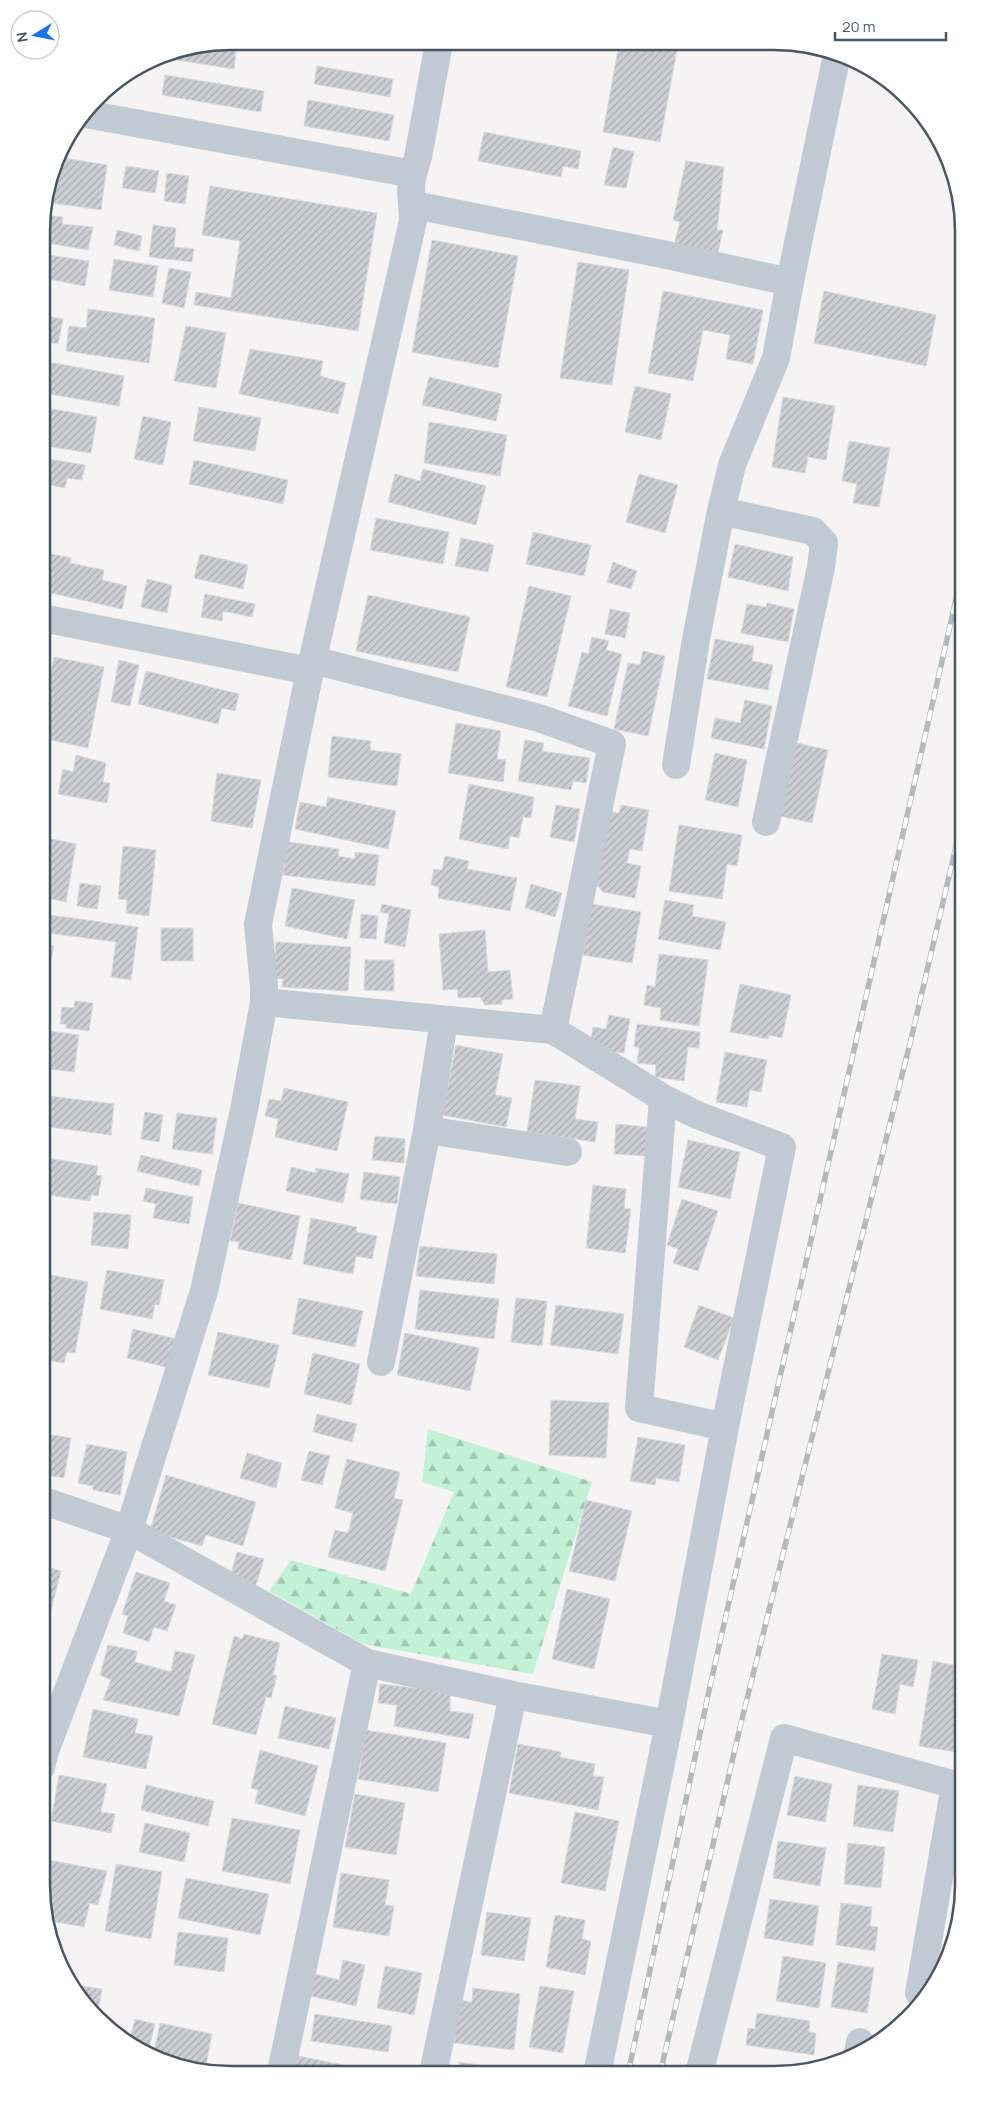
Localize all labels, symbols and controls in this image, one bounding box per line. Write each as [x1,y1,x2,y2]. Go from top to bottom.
north arrow [10,10,60,60]
scale bar [835,10,946,42]
text: 20 m [842,16,875,37]
text: N [11,31,32,44]

